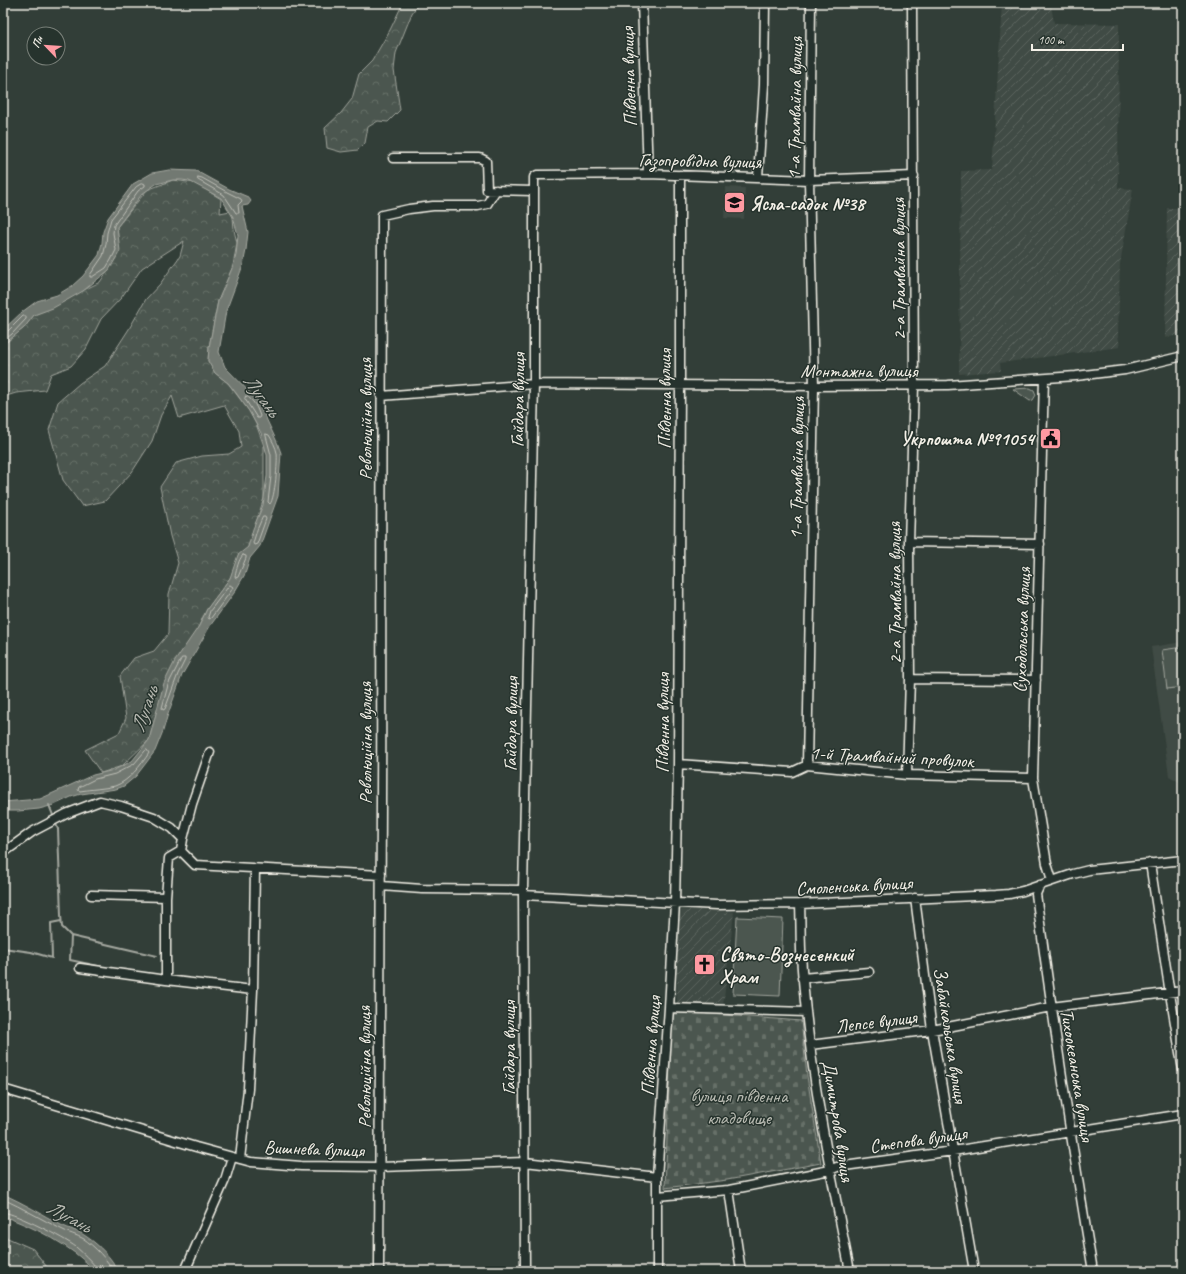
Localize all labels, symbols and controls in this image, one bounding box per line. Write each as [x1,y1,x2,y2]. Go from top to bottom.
street label: Південна вулиця [615,25,643,127]
north arrow [26,26,66,66]
scale bar [1032,26,1123,52]
text: 100 m [1038,32,1065,48]
text: Пн [28,33,46,50]
street label: 1-а Трамвайна вулиця [782,35,808,179]
street label: Газопровідна вулиця [638,148,763,174]
school or university icon: Ясла-садок №38 [722,190,748,216]
place label: Ясла-садок №38 [750,192,867,216]
street label: 2-а Трамвайна вулиця [887,197,911,340]
street label: Південна вулиця [653,347,677,449]
street label: Гайдара вулиця [505,351,531,447]
street label: Революційна вулиця [354,357,378,480]
street label: Монтажна вулиця [801,359,919,383]
water label: Лугань [238,369,287,424]
street label: 1-а Трамвайна вулиця [784,395,810,539]
public building icon: Укрпошта №91054 [1037,425,1063,451]
place label: Укрпошта №91054 [900,427,1036,451]
street label: 2-а Трамвайна вулиця [883,521,907,664]
street label: Суходольська вулиця [1008,566,1036,693]
street label: Південна вулиця [651,671,675,773]
street label: Гайдара вулиця [498,675,524,771]
water label: Лугань [125,680,165,735]
street label: Революційна вулиця [354,681,378,804]
street label: 1-й Трамвайний провулок [810,741,976,773]
street label: Смоленська вулиця [795,871,914,901]
place label: Свято-Вознесенкий Храм [720,943,856,989]
church icon: Свято-Вознесенкий Храм [692,952,718,978]
street label: Забайкальська вулиця [927,966,973,1107]
street label: Південна вулиця [636,993,667,1097]
street label: Гайдара вулиця [497,999,521,1095]
street label: Революційна вулиця [353,1005,377,1128]
street label: Лепсе вулиця [834,1005,920,1039]
street label: Тихоокеанська вулиця [1055,1007,1100,1145]
street label: Димитрова вулиця [817,1059,860,1185]
park label: вулиця південна кладовище [690,1084,789,1130]
street label: Степова вулиця [868,1121,970,1159]
street label: Вишнева вулиця [263,1135,366,1163]
water label: Лугань [42,1194,98,1240]

